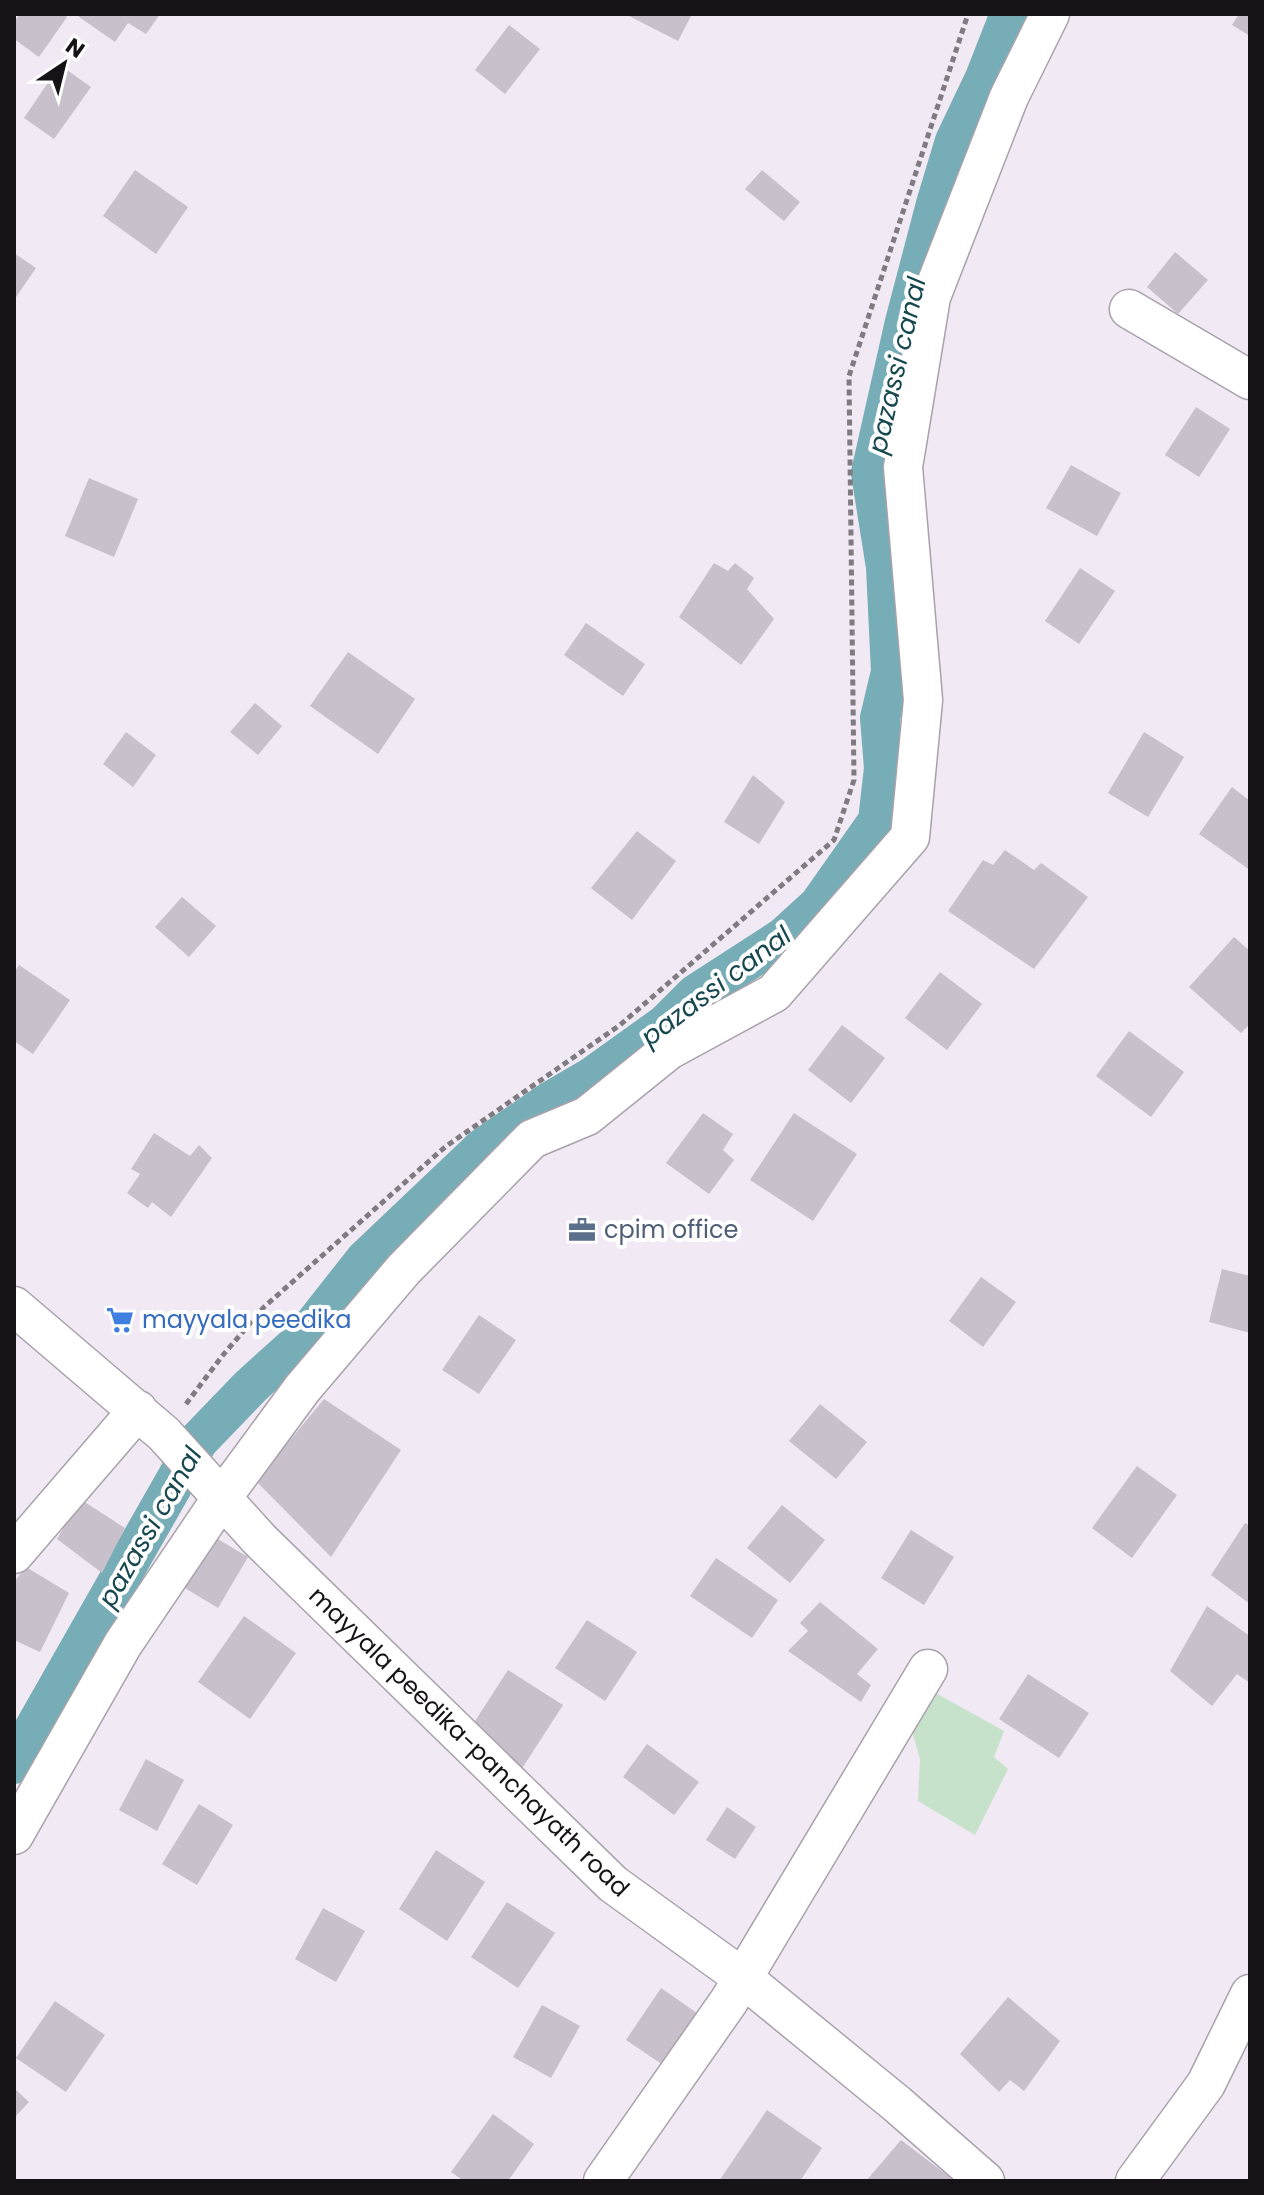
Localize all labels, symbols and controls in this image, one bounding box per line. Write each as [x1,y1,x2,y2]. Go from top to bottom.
north arrow [24,24,104,104]
text: N [60,31,91,65]
water label: pazassi canal [859,273,935,458]
water label: pazassi canal [633,917,799,1055]
place label: cpim office [604,1213,738,1246]
office icon: cpim office [567,1215,597,1245]
place label: mayyala peedika [142,1303,351,1336]
supermarket icon: mayyala peedika [105,1305,135,1335]
water label: pazassi canal [89,1440,211,1615]
street label: mayyala peedika-panchayath road [302,1579,637,1904]

